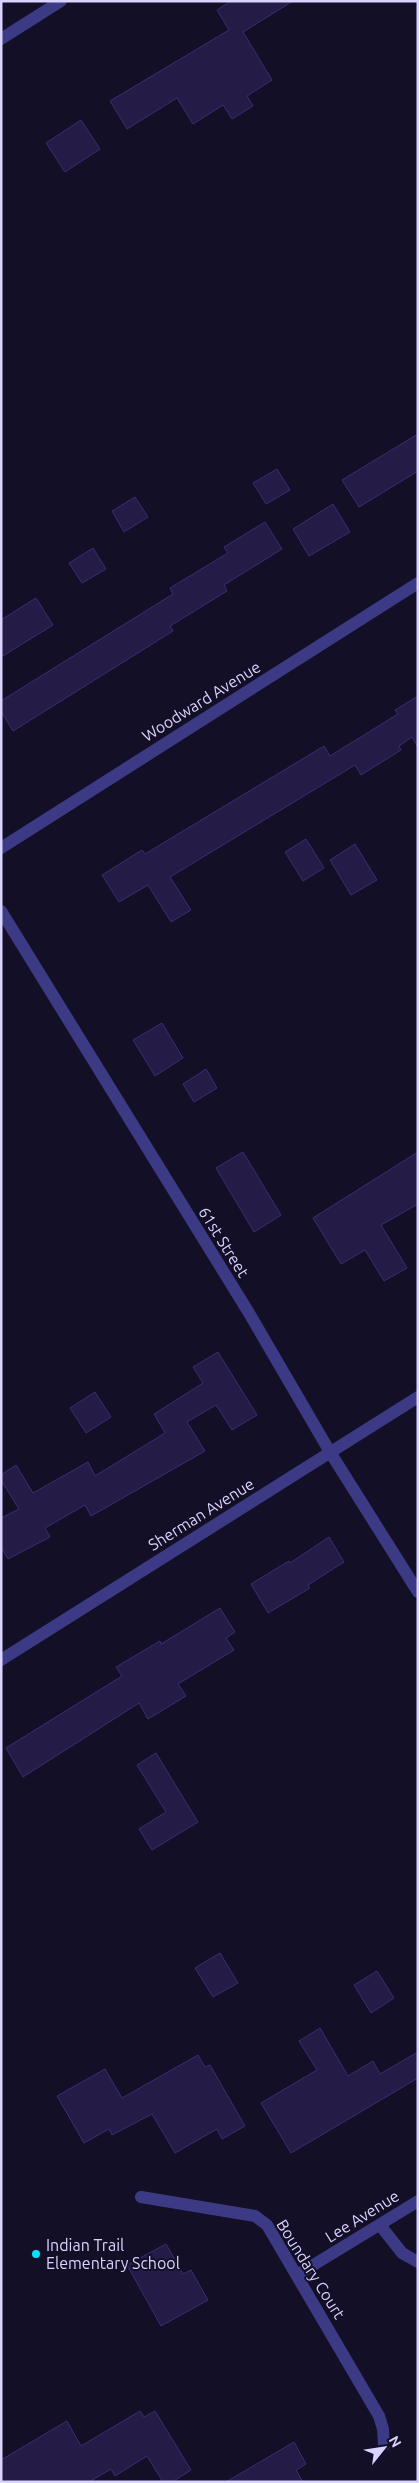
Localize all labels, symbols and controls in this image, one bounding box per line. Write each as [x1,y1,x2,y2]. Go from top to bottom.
street label: Woodward Avenue [138,657,264,745]
street label: 61st Street [195,1203,253,1281]
street label: Sherman Avenue [145,1474,257,1554]
street label: Lee Avenue [322,2186,402,2246]
street label: Boundary Court [273,2216,349,2323]
place label: Indian Trail Elementary School [46,2236,180,2272]
marker: Indian Trail Elementary School [30,2248,42,2260]
north arrow [359,2423,409,2473]
text: N [386,2433,405,2450]

